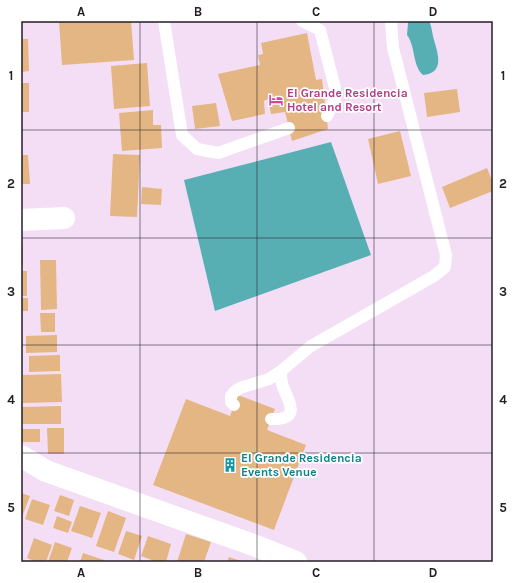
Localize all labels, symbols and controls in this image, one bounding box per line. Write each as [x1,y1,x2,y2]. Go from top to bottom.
text: A [77,4,85,19]
text: B [194,4,202,19]
text: C [312,4,320,19]
text: D [429,4,438,19]
text: 1 [9,68,13,83]
text: 1 [501,68,505,83]
place label: El Grande Residencia Hotel and Resort [287,86,408,114]
hotel icon: El Grande Residencia Hotel and Resort [268,92,284,108]
text: 2 [7,176,15,191]
text: 2 [499,176,507,191]
text: 3 [7,284,15,299]
text: 3 [499,284,507,299]
text: 4 [7,392,15,407]
text: 4 [499,392,507,407]
place label: El Grande Residencia Events Venue [241,451,362,479]
building icon: El Grande Residencia Events Venue [222,457,238,473]
text: 5 [7,500,15,515]
text: 5 [499,500,507,515]
text: A [77,565,85,580]
text: B [194,565,202,580]
text: C [312,565,320,580]
text: D [429,565,438,580]

